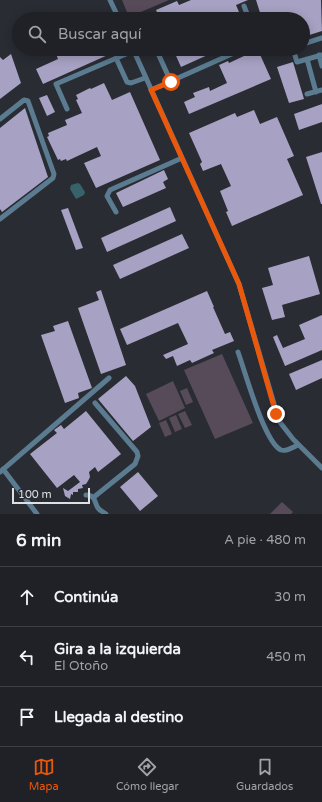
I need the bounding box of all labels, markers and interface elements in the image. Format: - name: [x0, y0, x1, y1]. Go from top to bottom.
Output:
- search box: [12, 12, 310, 56]
- icon: search: [26, 23, 48, 45]
- text: Buscar aquí: [58, 25, 141, 43]
- route start: [162, 73, 180, 91]
- route end: [267, 405, 285, 423]
- scale bar: [12, 486, 90, 505]
- text: 100 m: [18, 488, 52, 501]
- text: 6 min: [16, 530, 61, 551]
- text: A pie · 480 m: [224, 532, 306, 548]
- icon: ahead: [16, 586, 38, 608]
- text: Continúa: [54, 588, 118, 606]
- text: 30 m: [274, 589, 306, 605]
- text: Gira a la izquierda: [54, 640, 181, 658]
- icon: left: [16, 646, 38, 668]
- text: 450 m: [266, 649, 306, 665]
- text: El Otoño: [54, 658, 108, 674]
- icon: arrive: [16, 706, 38, 728]
- text: Llegada al destino: [54, 708, 183, 726]
- tab: Mapa: [29, 756, 59, 793]
- tab: Cómo llegar: [116, 756, 179, 793]
- tab: Guardados: [236, 756, 293, 793]

